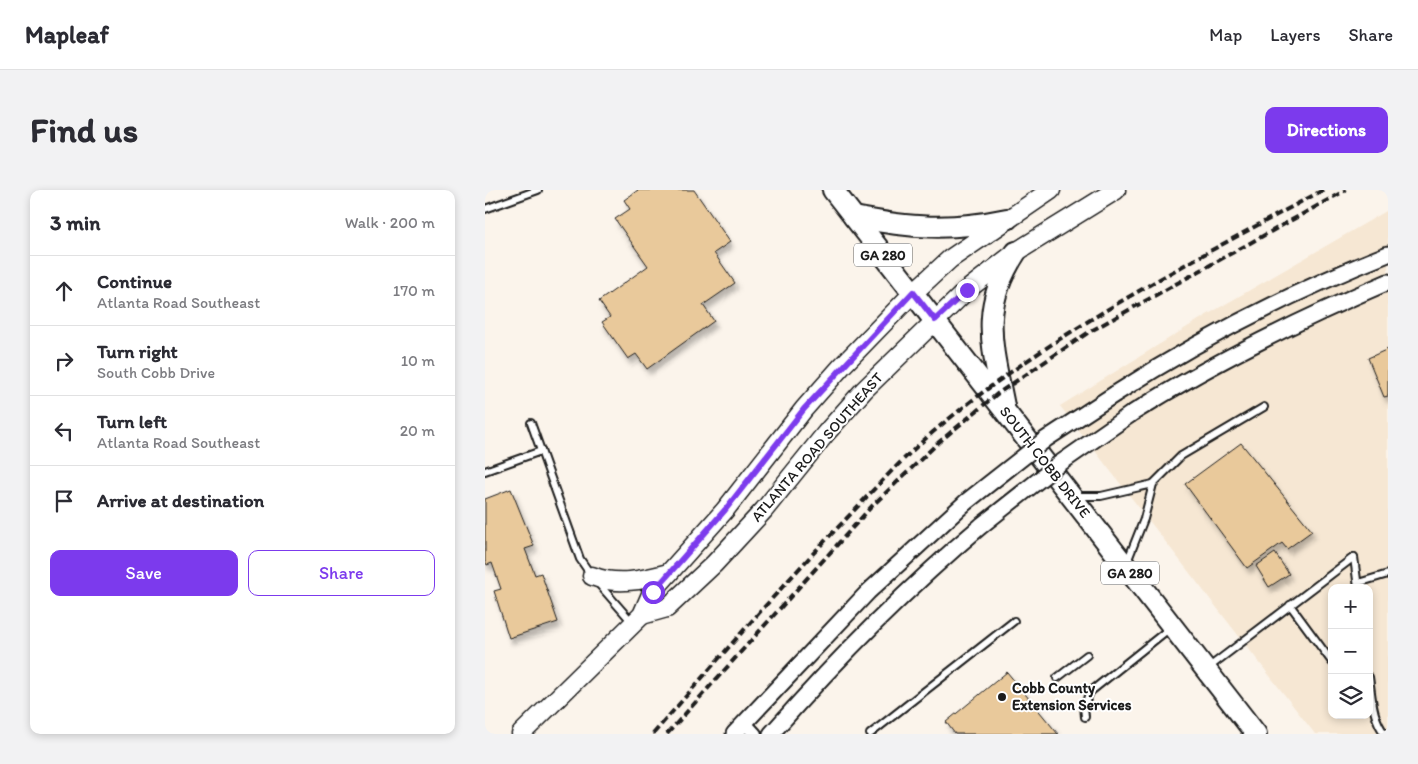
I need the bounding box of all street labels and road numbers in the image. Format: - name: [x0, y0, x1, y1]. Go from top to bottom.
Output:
- road number: GA 280: [854, 244, 912, 266]
- street label: ATLANTA ROAD SOUTHEAST: [747, 368, 887, 525]
- street label: SOUTH COBB DRIVE: [996, 403, 1094, 521]
- road number: GA 280: [1101, 562, 1159, 584]

